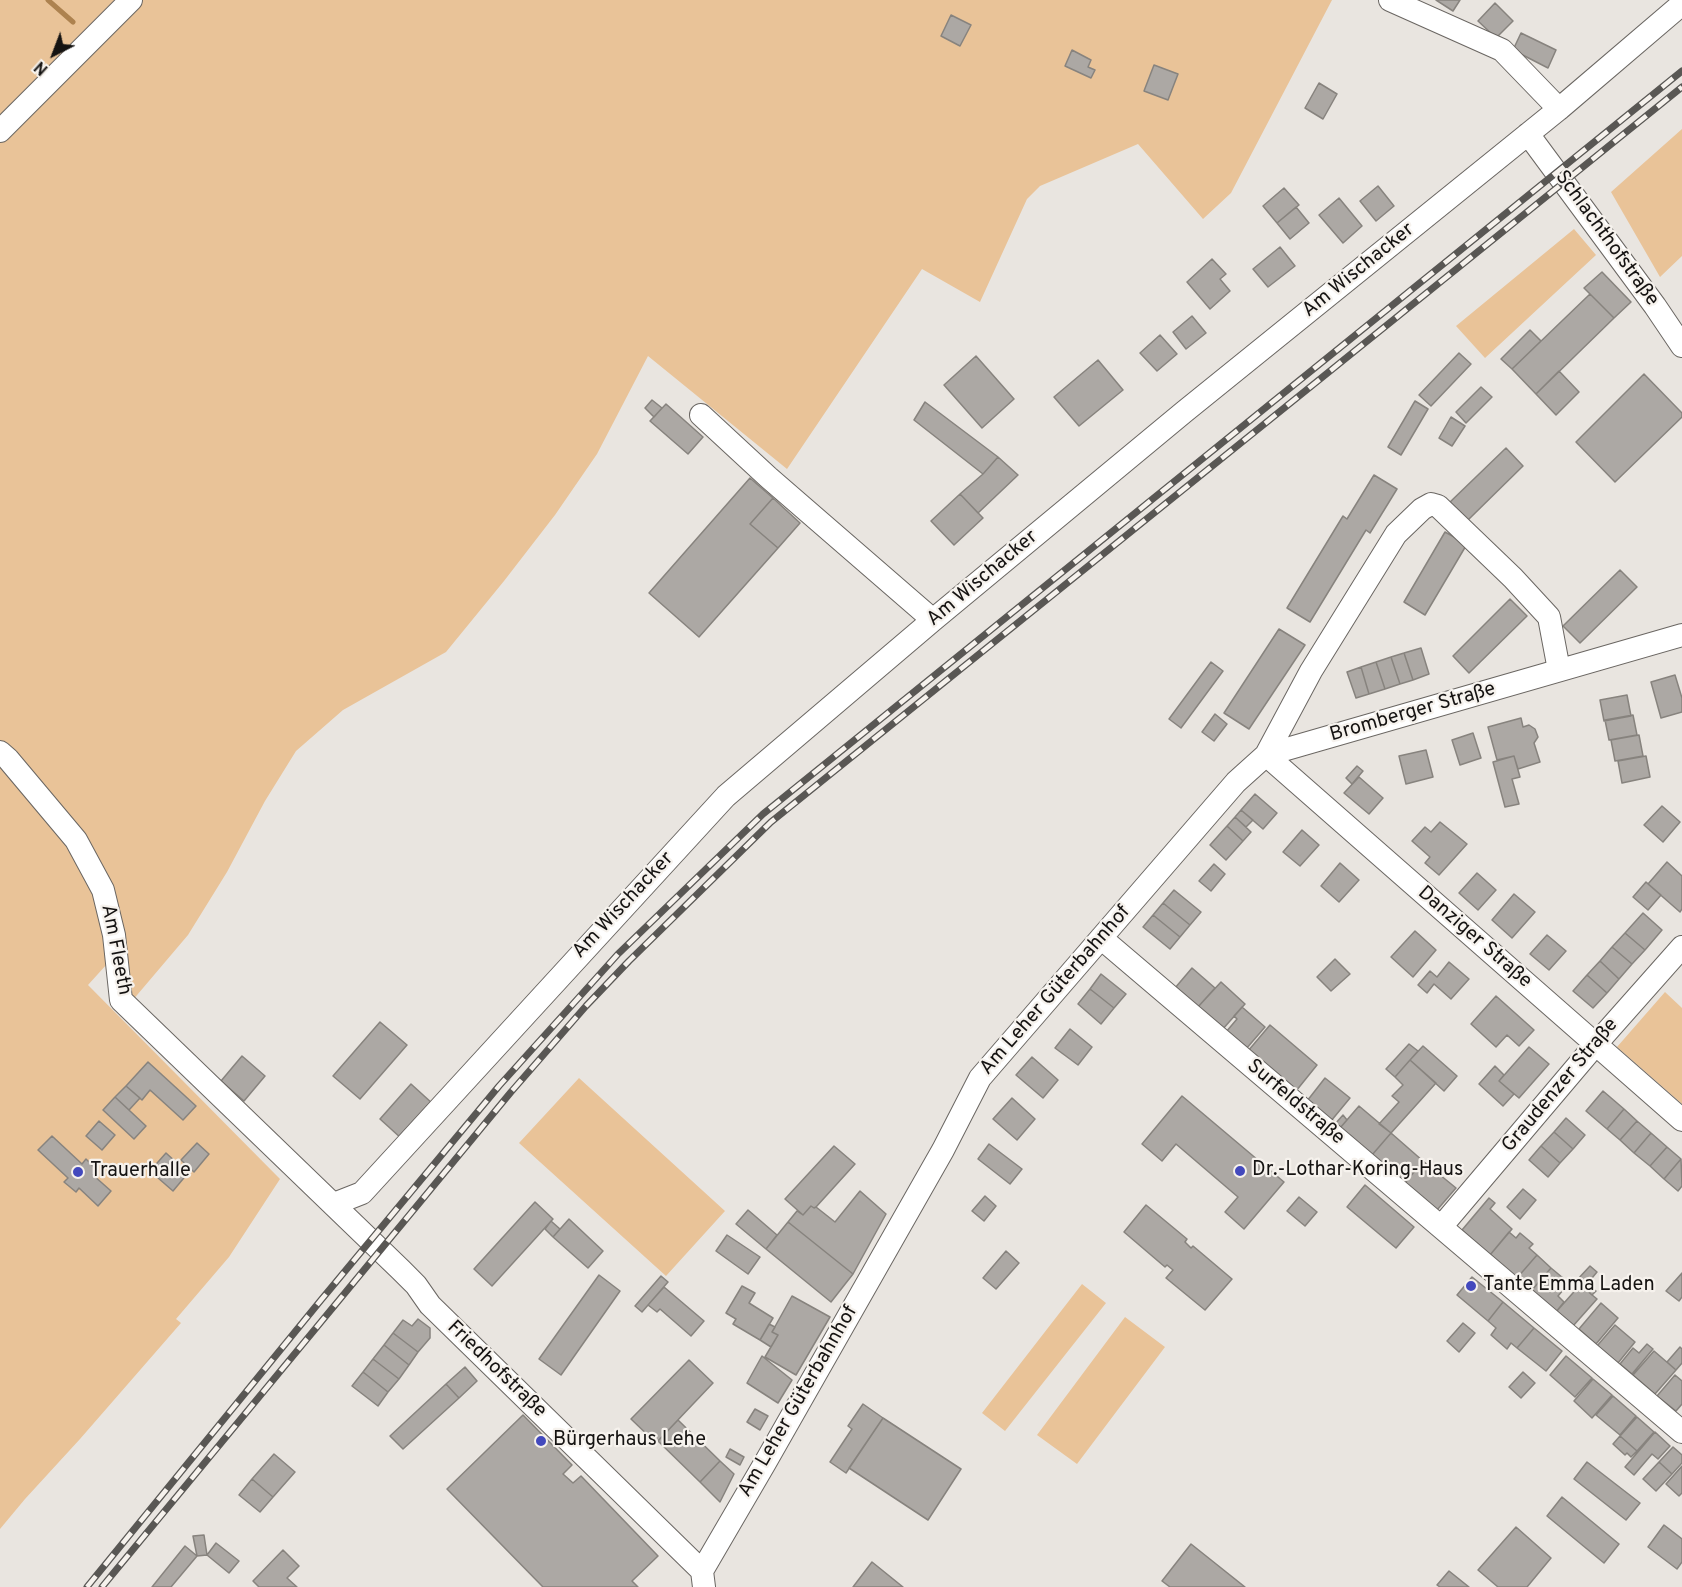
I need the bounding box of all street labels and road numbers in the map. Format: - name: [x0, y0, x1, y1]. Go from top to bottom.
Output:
- street label: Schlachthofstraße: [1549, 167, 1663, 311]
- street label: Am Wischacker: [1298, 218, 1420, 324]
- street label: Am Wischacker: [923, 526, 1043, 632]
- street label: Bromberger Straße: [1327, 678, 1499, 748]
- street label: Am Wischacker: [568, 848, 680, 964]
- street label: Danziger Straße: [1412, 882, 1536, 994]
- street label: Am Leher Güterbahnhof: [976, 901, 1136, 1081]
- street label: Am Fleeth: [94, 903, 136, 997]
- street label: Graudenzer Straße: [1498, 1014, 1624, 1158]
- street label: Surfeldstraße: [1241, 1055, 1349, 1151]
- street label: Am Leher Güterbahnhof: [734, 1302, 864, 1502]
- street label: Friedhofstraße: [441, 1316, 551, 1424]

